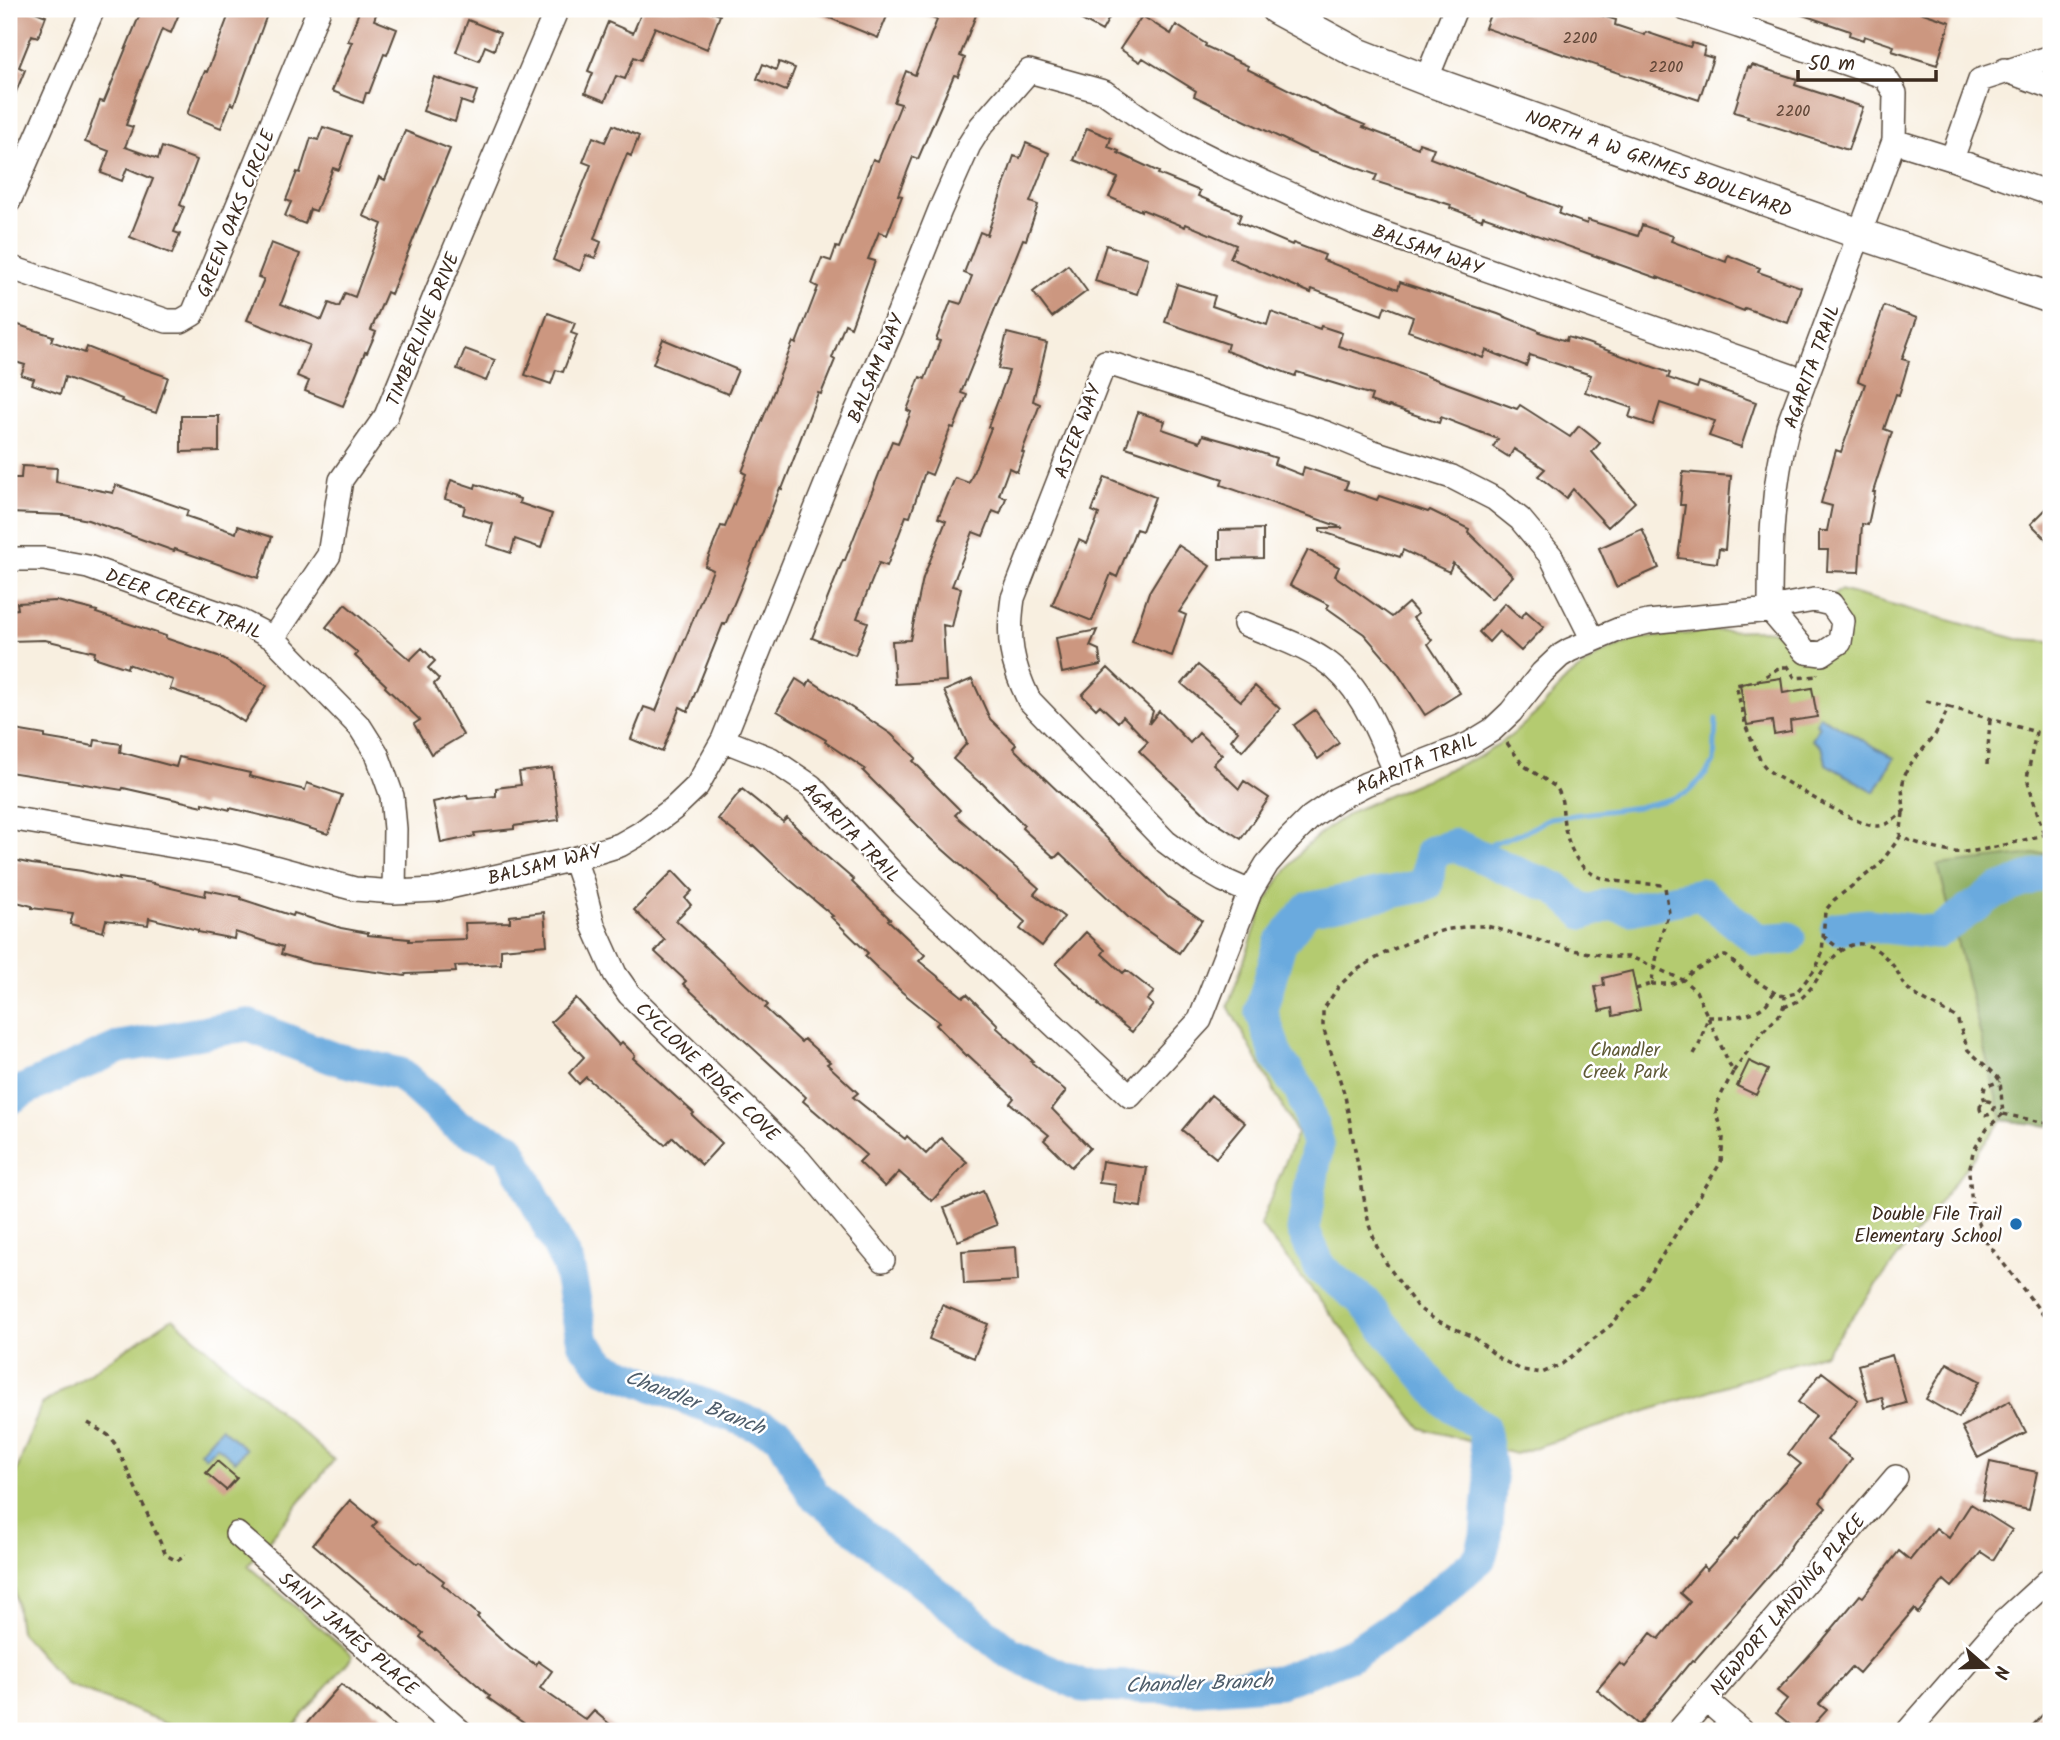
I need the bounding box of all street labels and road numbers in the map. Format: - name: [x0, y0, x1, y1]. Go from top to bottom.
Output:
- street label: NORTH A W GRIMES BOULEVARD: [1521, 103, 1796, 227]
- street label: GREEN OAKS CIRCLE: [189, 124, 285, 302]
- street label: BALSAM WAY: [1368, 217, 1488, 285]
- street label: TIMBERLINE DRIVE: [379, 247, 469, 411]
- street label: AGARITA TRAIL: [1777, 300, 1849, 433]
- street label: BALSAM WAY: [840, 309, 914, 428]
- street label: ASTER WAY: [1047, 379, 1111, 483]
- street label: DEER CREEK TRAIL: [100, 561, 266, 649]
- street label: AGARITA TRAIL: [1351, 726, 1483, 804]
- street label: AGARITA TRAIL: [795, 776, 907, 891]
- street label: BALSAM WAY: [485, 837, 605, 894]
- street label: CYCLONE RIDGE COVE: [627, 995, 786, 1150]
- street label: NEWPORT LANDING PLACE: [1703, 1507, 1874, 1703]
- street label: SAINT JAMES PLACE: [271, 1565, 425, 1705]

